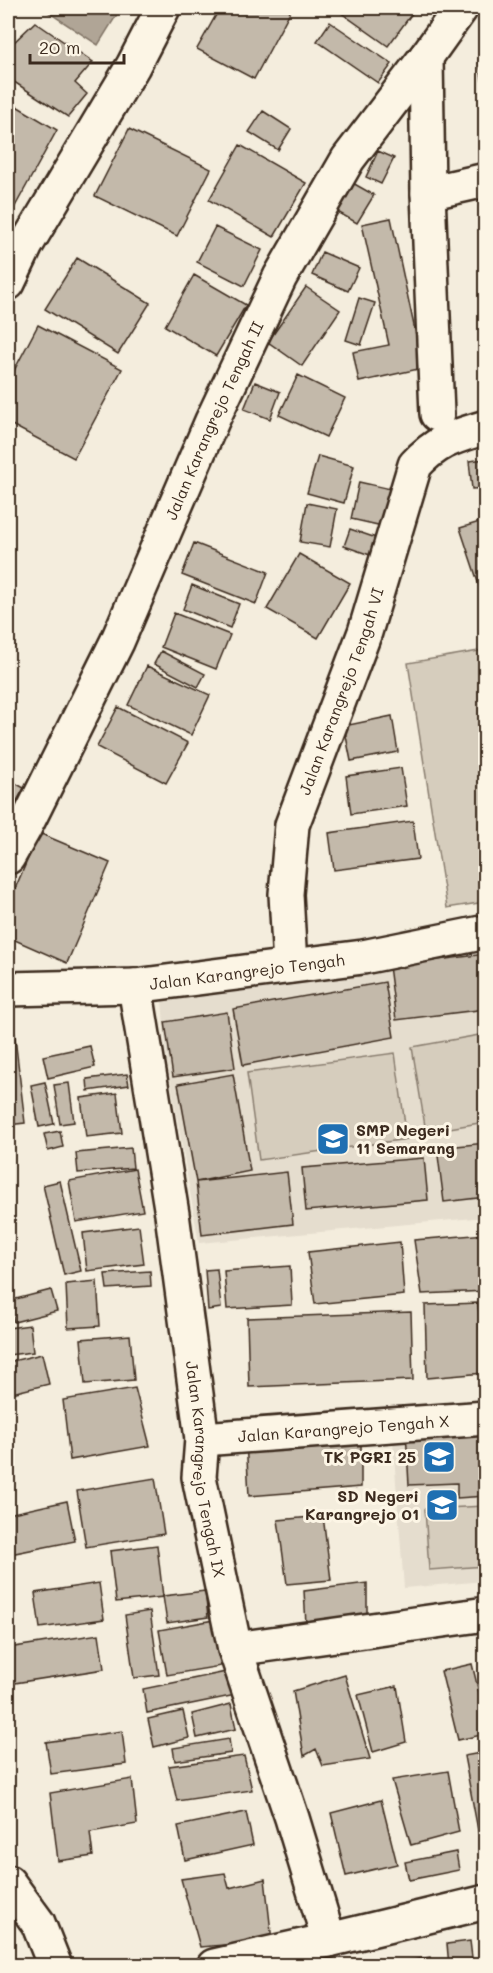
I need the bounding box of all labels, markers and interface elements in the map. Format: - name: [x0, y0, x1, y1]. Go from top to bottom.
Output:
- scale bar: [30, 27, 124, 65]
- text: 20 m: [39, 35, 80, 59]
- street label: Jalan Karangrejo Tengah II: [160, 318, 268, 523]
- street label: Jalan Karangrejo Tengah VI: [293, 585, 388, 798]
- street label: Jalan Karangrejo Tengah: [148, 948, 346, 994]
- place label: SMP Negeri 11 Semarang: [356, 1119, 455, 1158]
- school or university icon: SMP Negeri 11 Semarang: [315, 1121, 351, 1157]
- street label: Jalan Karangrejo Tengah IX: [182, 1360, 231, 1579]
- street label: Jalan Karangrejo Tengah X: [237, 1410, 450, 1446]
- school or university icon: TK PGRI 25: [421, 1439, 457, 1475]
- place label: TK PGRI 25: [324, 1446, 416, 1467]
- place label: SD Negeri Karangrejo 01: [305, 1485, 419, 1524]
- school or university icon: SD Negeri Karangrejo 01: [424, 1487, 460, 1523]

